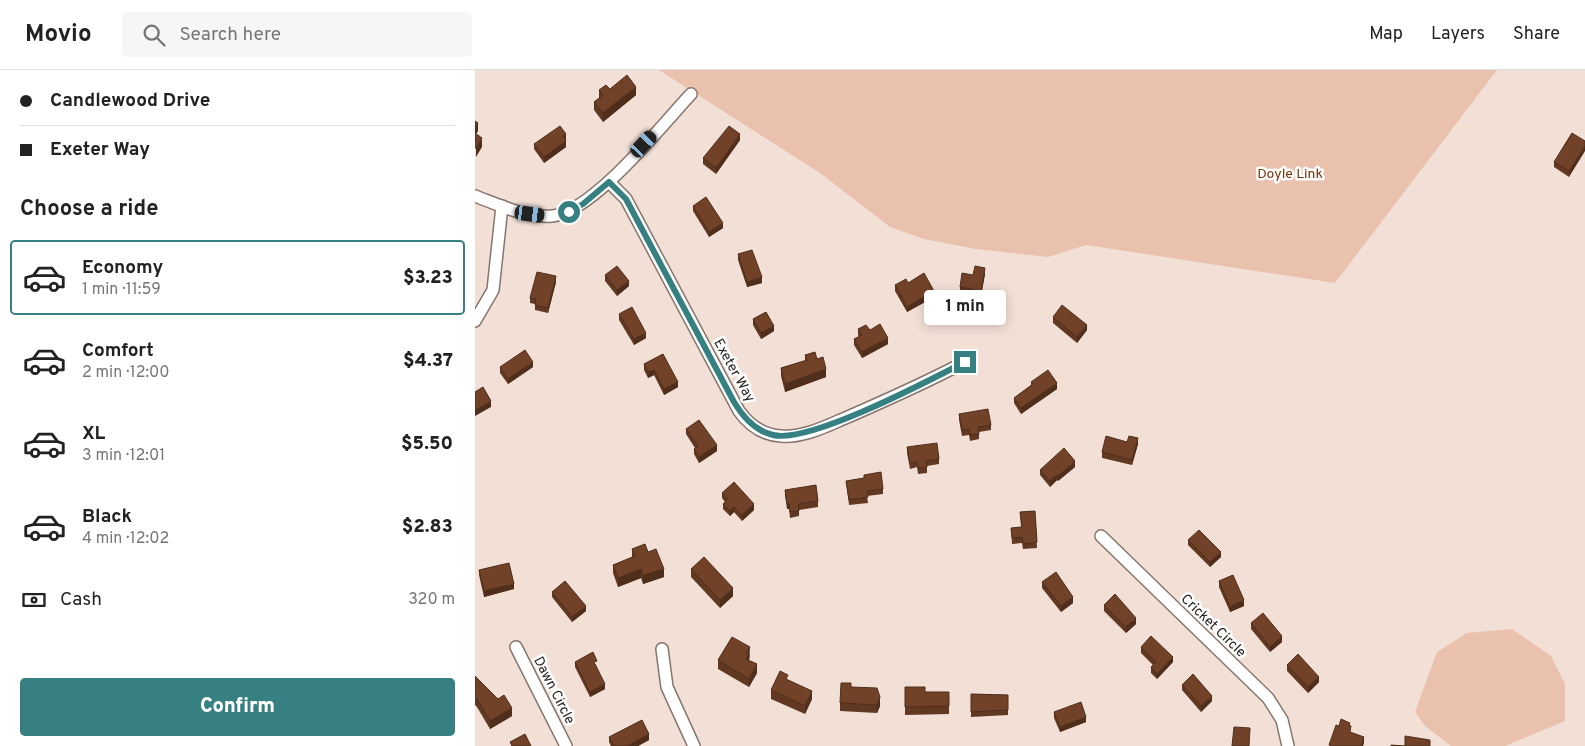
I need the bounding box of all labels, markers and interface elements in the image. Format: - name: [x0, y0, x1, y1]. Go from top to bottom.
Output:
- search box: [122, 12, 472, 57]
- text: Movio: [25, 20, 92, 50]
- icon: search: [140, 21, 168, 49]
- text: Search here: [180, 23, 281, 47]
- text: Map: [1369, 23, 1403, 46]
- text: Layers: [1431, 23, 1485, 46]
- text: Share: [1513, 23, 1560, 46]
- text: Candlewood Drive: [50, 89, 210, 113]
- car: [628, 128, 659, 160]
- text: Exeter Way: [50, 138, 150, 162]
- park label: Doyle Link: [1257, 166, 1323, 183]
- text: Choose a ride: [20, 196, 158, 223]
- route start: [558, 201, 580, 223]
- car: [514, 205, 545, 223]
- icon: car: [22, 255, 67, 300]
- text: Economy: [82, 256, 163, 280]
- text: $3.23: [403, 266, 453, 290]
- text: 1 min · 11:59: [82, 280, 161, 300]
- callout: 1 min: [924, 290, 1006, 324]
- text: 1 min: [945, 297, 985, 317]
- street label: Exeter Way: [709, 336, 758, 405]
- icon: car: [22, 338, 67, 383]
- text: Comfort: [82, 339, 154, 363]
- text: $4.37: [403, 349, 453, 373]
- route end: [954, 351, 976, 373]
- text: 2 min · 12:00: [82, 363, 169, 383]
- icon: car: [22, 421, 67, 466]
- text: XL: [82, 422, 105, 446]
- text: $5.50: [401, 432, 453, 456]
- text: 3 min · 12:01: [82, 446, 165, 466]
- icon: car: [22, 504, 67, 549]
- text: Black: [82, 505, 132, 529]
- text: $2.83: [402, 515, 453, 539]
- text: 4 min · 12:02: [82, 529, 169, 549]
- icon: cash: [20, 586, 48, 614]
- text: Cash: [60, 588, 102, 612]
- text: 320 m: [408, 590, 455, 610]
- street label: Cricket Circle: [1177, 591, 1249, 661]
- street label: Dawn Circle: [529, 654, 578, 727]
- button: Confirm: [20, 678, 455, 736]

